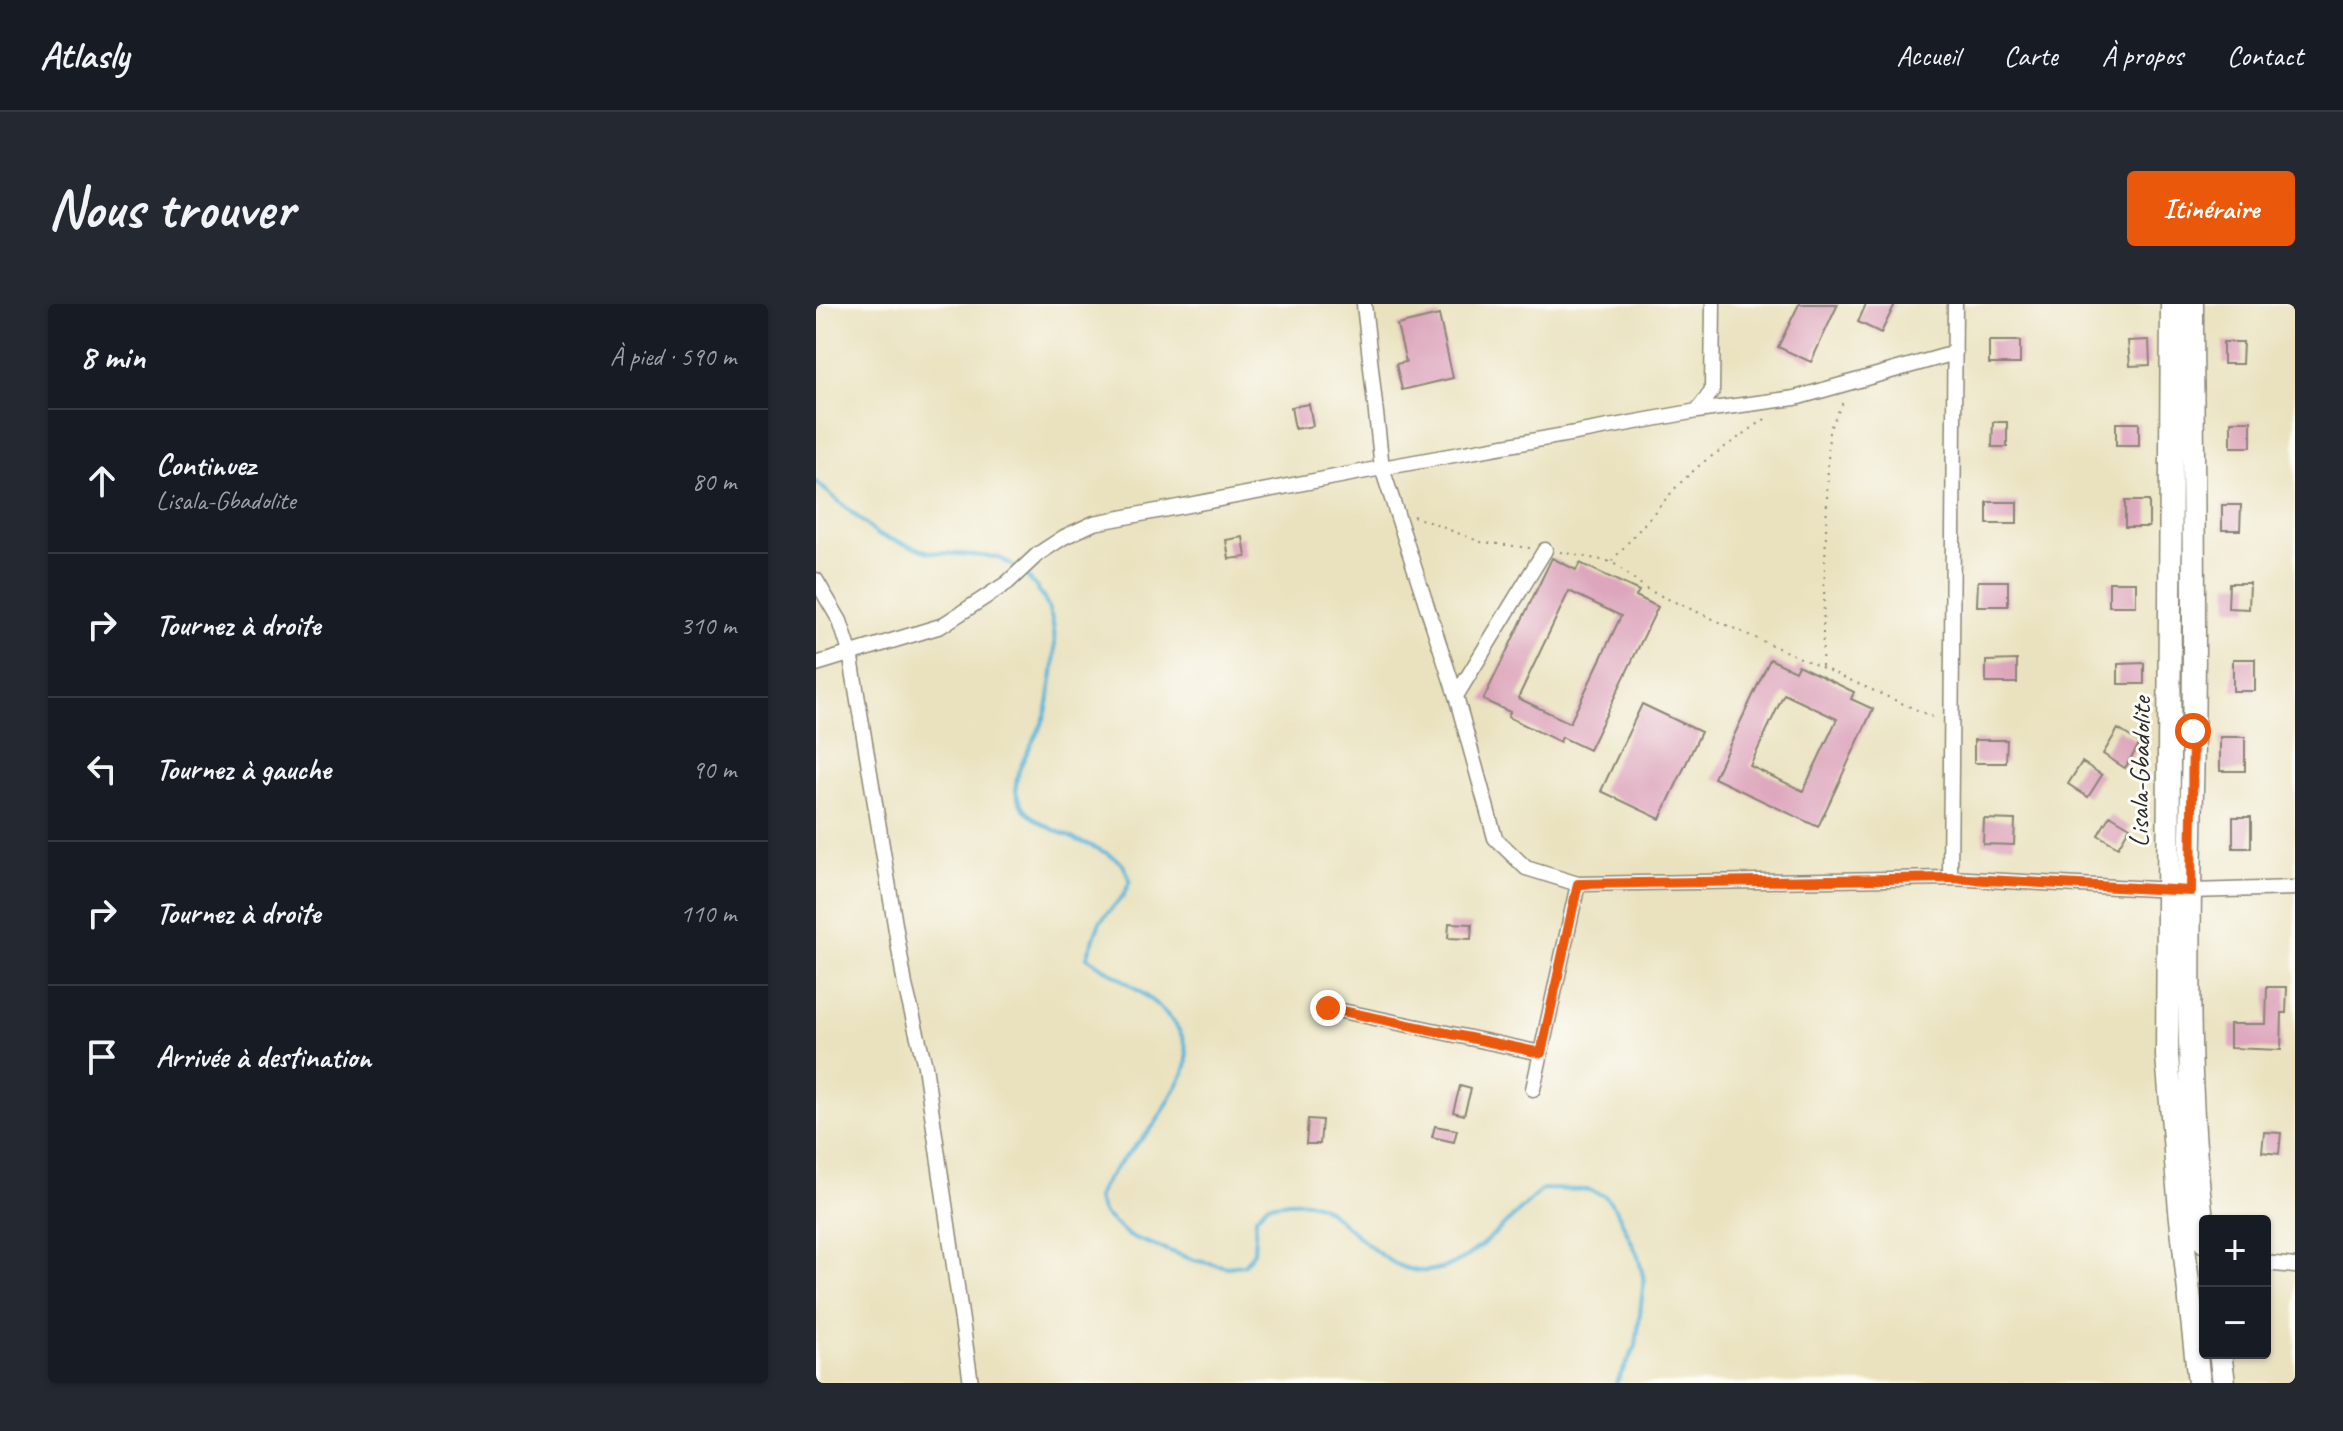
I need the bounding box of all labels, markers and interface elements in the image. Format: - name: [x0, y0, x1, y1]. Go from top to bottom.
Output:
- text: Atlasly: [40, 32, 129, 79]
- text: Accueil: [1897, 38, 1960, 73]
- text: Carte: [2004, 38, 2058, 73]
- text: À propos: [2102, 38, 2183, 73]
- text: Contact: [2227, 38, 2303, 73]
- button: Itinéraire: [2127, 171, 2295, 246]
- text: Nous trouver: [48, 173, 294, 244]
- text: 8 min: [80, 335, 145, 378]
- text: À pied · 590 m: [610, 340, 736, 373]
- text: Continuez: [156, 446, 255, 484]
- icon: ahead: [80, 459, 124, 503]
- text: 80 m: [692, 465, 736, 498]
- text: Lisala-Gbadolite: [156, 484, 296, 517]
- icon: right: [80, 603, 124, 647]
- text: Tournez à droite: [156, 606, 320, 644]
- text: 310 m: [680, 609, 736, 642]
- street label: Lisala-Gbadolite: [2121, 695, 2158, 848]
- route start: [2175, 713, 2211, 749]
- icon: left: [80, 747, 124, 791]
- text: Tournez à gauche: [156, 750, 331, 788]
- text: 90 m: [692, 753, 736, 786]
- icon: right: [80, 891, 124, 935]
- text: Tournez à droite: [156, 894, 320, 932]
- text: 110 m: [680, 897, 736, 930]
- route end: [1310, 990, 1346, 1026]
- icon: arrive: [80, 1035, 124, 1079]
- text: Arrivée à destination: [156, 1038, 371, 1076]
- map controls: [2199, 1215, 2271, 1359]
- button: +: [2199, 1215, 2271, 1287]
- button: −: [2199, 1287, 2271, 1359]

